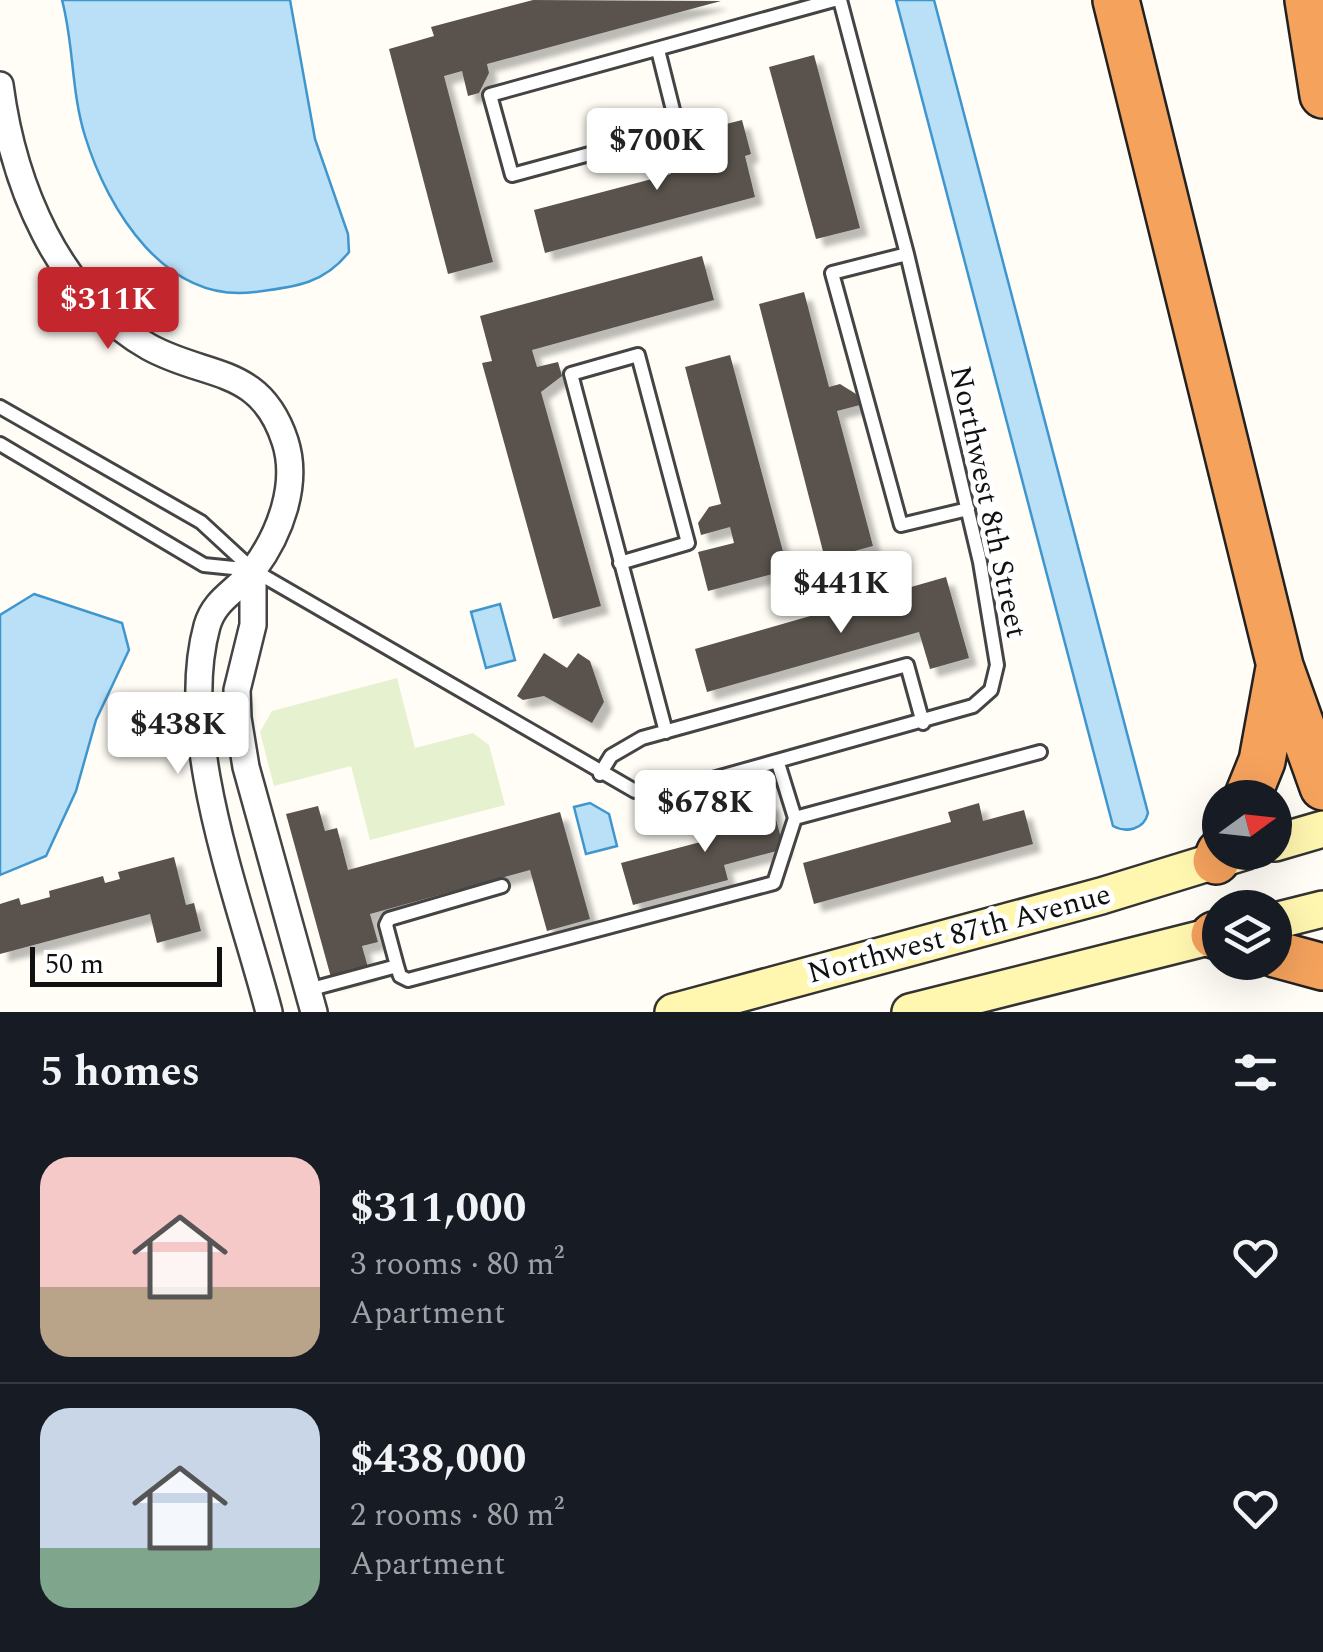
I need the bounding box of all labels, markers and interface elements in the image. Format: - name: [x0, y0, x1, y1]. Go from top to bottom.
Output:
- pin: $700K: [587, 108, 727, 193]
- text: $700K: [609, 116, 705, 165]
- pin: $311K: [38, 267, 178, 352]
- text: $311K: [60, 275, 156, 324]
- street label: Northwest 8th Street: [937, 362, 1039, 642]
- pin: $441K: [771, 551, 911, 636]
- text: $441K: [793, 559, 889, 608]
- pin: $438K: [108, 692, 248, 777]
- text: $438K: [130, 700, 226, 749]
- pin: $678K: [635, 770, 775, 855]
- text: $678K: [657, 778, 753, 827]
- north arrow: [1202, 780, 1292, 870]
- map controls: [1202, 780, 1292, 980]
- street label: Northwest 87th Avenue: [802, 871, 1116, 997]
- button: layers: [1202, 890, 1292, 980]
- scale bar: [30, 942, 222, 986]
- text: 50 m: [45, 943, 104, 986]
- text: 5 homes: [40, 1041, 200, 1104]
- icon: filters: [1228, 1045, 1283, 1100]
- text: $311,000: [350, 1177, 526, 1240]
- icon: home: [120, 1197, 240, 1317]
- icon: heart: [1228, 1230, 1283, 1285]
- text: 3 rooms · 80 m²: [350, 1240, 564, 1289]
- text: Apartment: [350, 1289, 505, 1338]
- text: $438,000: [350, 1428, 526, 1491]
- icon: home: [120, 1448, 240, 1568]
- icon: heart: [1228, 1481, 1283, 1536]
- text: 2 rooms · 80 m²: [350, 1491, 564, 1540]
- text: Apartment: [350, 1540, 505, 1589]

